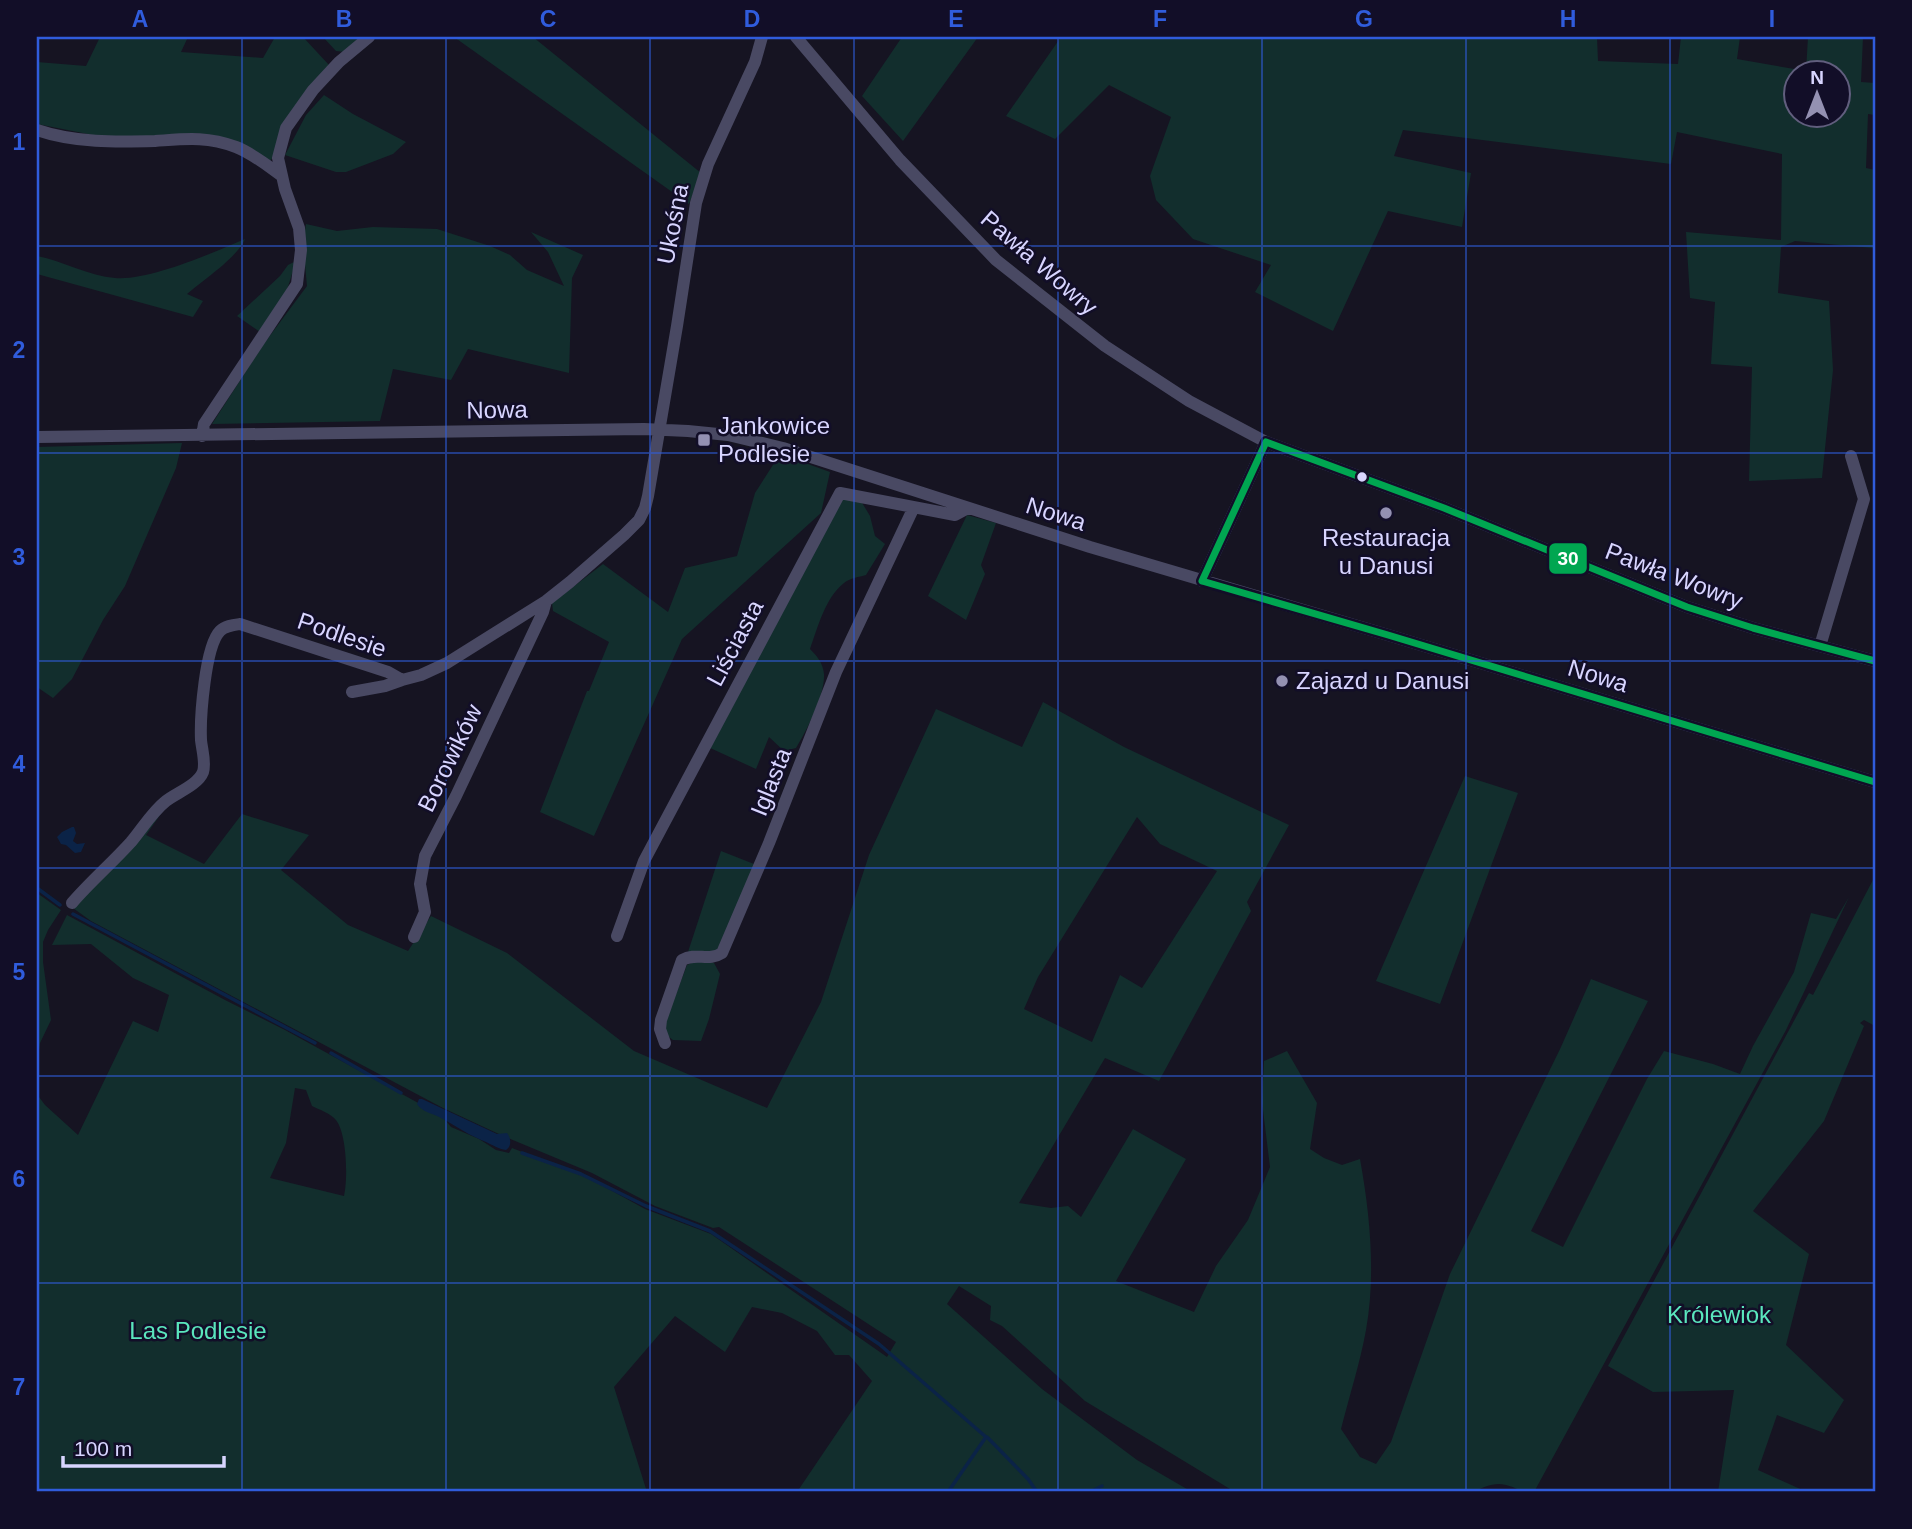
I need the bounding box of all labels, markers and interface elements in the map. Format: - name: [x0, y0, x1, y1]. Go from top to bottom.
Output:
- text: A: [132, 6, 148, 32]
- text: B: [336, 6, 352, 32]
- text: C: [540, 6, 556, 32]
- text: D: [744, 6, 760, 32]
- text: E: [948, 6, 964, 32]
- text: F: [1153, 6, 1167, 32]
- text: G: [1355, 6, 1373, 32]
- text: H: [1560, 6, 1576, 32]
- text: I: [1769, 6, 1775, 32]
- north arrow: [1783, 60, 1853, 130]
- text: N: [1810, 67, 1824, 88]
- text: 1: [13, 129, 26, 155]
- street label: Ukośna: [651, 181, 694, 266]
- street label: Pawła Wowry: [976, 205, 1103, 320]
- text: 2: [13, 337, 25, 363]
- street label: Nowa: [466, 395, 529, 424]
- place label: Jankowice Podlesie: [718, 412, 830, 467]
- marker: Jankowice Podlesie: [696, 432, 712, 448]
- unlabelled marker: [1355, 470, 1369, 484]
- street label: Nowa: [1023, 491, 1090, 536]
- marker: Restauracja u Danusi: [1378, 505, 1394, 521]
- place label: Restauracja u Danusi: [1322, 524, 1451, 579]
- street label: Pawła Wowry: [1602, 537, 1747, 614]
- line badge: 30: [1548, 542, 1588, 575]
- text: 3: [13, 544, 25, 570]
- text: 30: [1557, 548, 1579, 569]
- street label: Liściasta: [701, 595, 769, 690]
- street label: Podlesie: [294, 607, 390, 662]
- street label: Nowa: [1565, 654, 1632, 698]
- place label: Zajazd u Danusi: [1296, 667, 1469, 694]
- marker: Zajazd u Danusi: [1274, 673, 1290, 689]
- street label: Borowików: [412, 699, 487, 816]
- street label: Iglasta: [745, 743, 797, 820]
- text: 4: [13, 751, 26, 777]
- text: 5: [13, 959, 26, 985]
- text: 6: [13, 1166, 25, 1192]
- park label: Królewiok: [1667, 1301, 1772, 1328]
- park label: Las Podlesie: [129, 1317, 267, 1344]
- text: 7: [13, 1374, 25, 1400]
- scale bar: [63, 1424, 224, 1468]
- text: 100 m: [74, 1437, 132, 1460]

